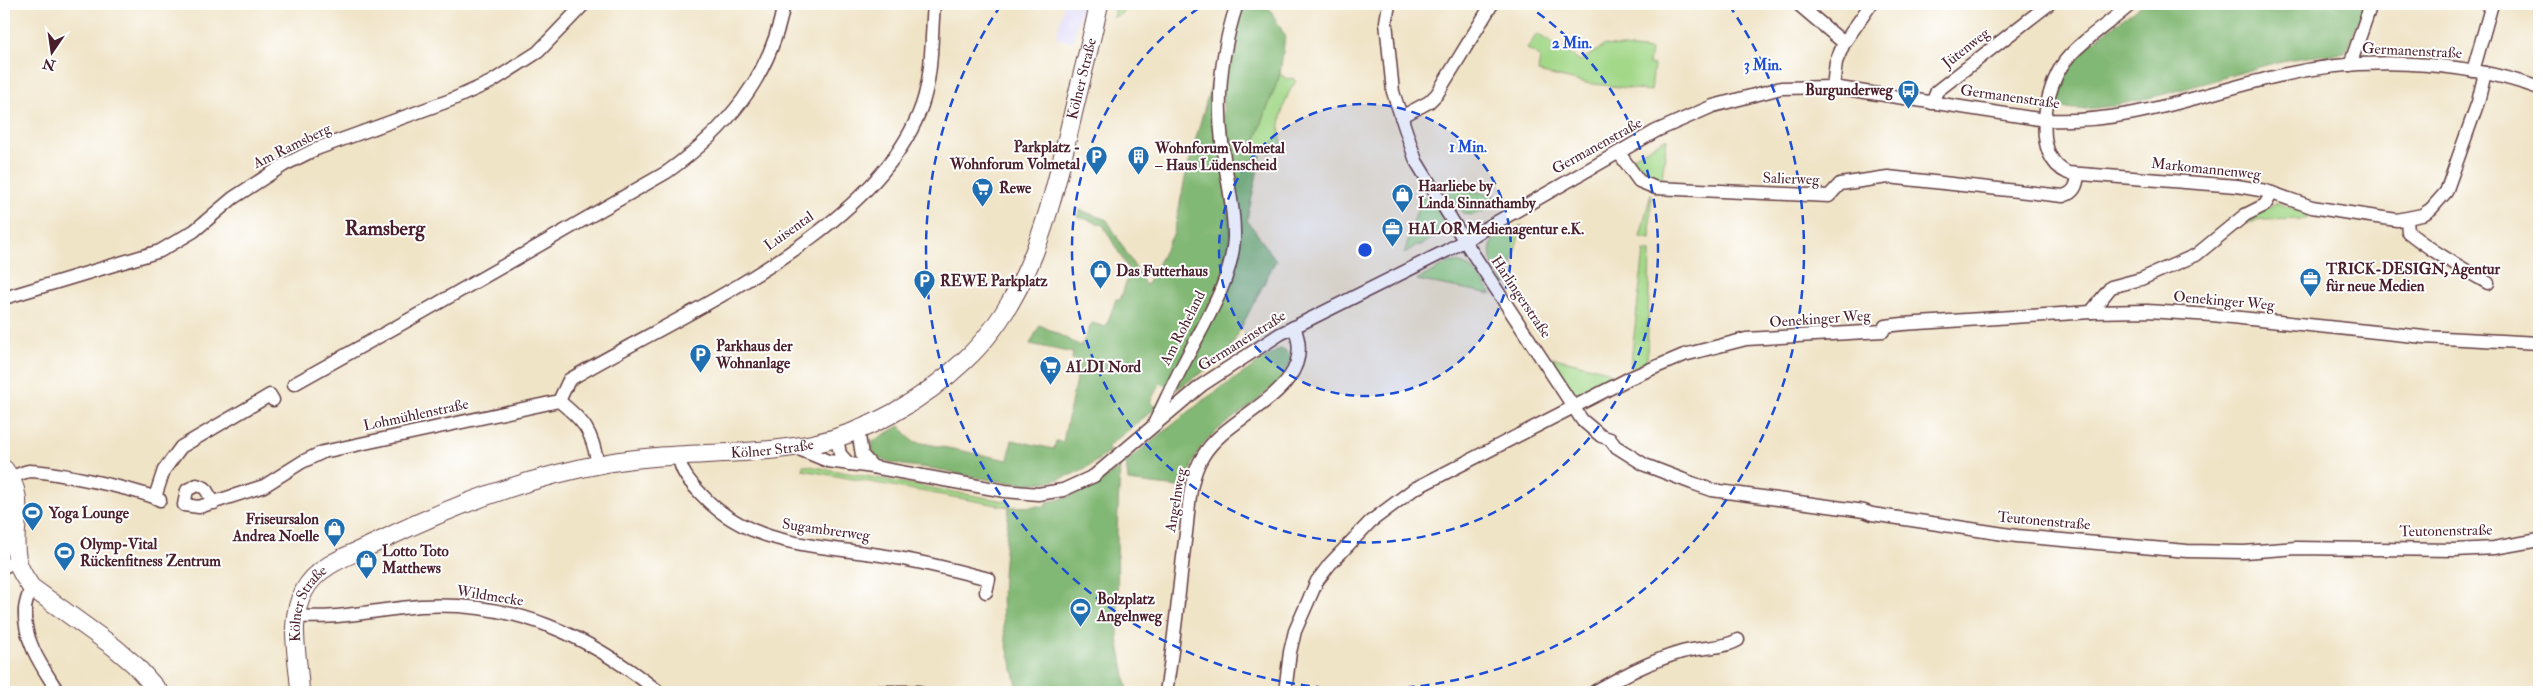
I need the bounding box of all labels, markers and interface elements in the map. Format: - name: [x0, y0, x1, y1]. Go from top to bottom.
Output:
- street label: Jütenweg: [1938, 23, 1995, 74]
- north arrow: [28, 28, 78, 78]
- text: 2 Min.: [1552, 34, 1592, 53]
- street label: Kölner Straße: [1062, 36, 1101, 121]
- street label: Germanenstraße: [2362, 39, 2462, 63]
- text: N: [41, 54, 58, 74]
- text: 3 Min.: [1744, 56, 1782, 75]
- bus stop icon: Burgunderweg: [1897, 78, 1921, 109]
- place label: Burgunderweg: [1805, 81, 1894, 101]
- street label: Germanenstraße: [1959, 81, 2061, 113]
- street label: Germanenstraße: [1549, 113, 1645, 179]
- street label: Am Ramsberg: [249, 119, 335, 174]
- place label: Parkplatz - Wohnforum Volmetal: [949, 138, 1080, 174]
- text: 1 Min.: [1449, 138, 1487, 157]
- place label: Wohnforum Volmetal – Haus Lüdenscheid: [1154, 139, 1285, 175]
- parking icon: Parkplatz - Wohnforum Volmetal: [1084, 144, 1108, 175]
- building icon: Wohnforum Volmetal – Haus Lüdenscheid: [1127, 145, 1151, 176]
- street label: Markomannenweg: [2150, 154, 2262, 184]
- street label: Salierweg: [1762, 169, 1820, 190]
- supermarket icon: Rewe: [971, 176, 995, 207]
- place label: Haarliebe by Linda Sinnathamby: [1418, 177, 1537, 214]
- place label: Rewe: [999, 179, 1032, 198]
- shop icon: Haarliebe by Linda Sinnathamby: [1390, 183, 1414, 214]
- street label: Luisental: [760, 207, 818, 255]
- district label: Ramsberg: [345, 216, 426, 242]
- office icon: HALOR Medienagentur e.K.: [1380, 217, 1404, 248]
- place label: HALOR Medienagentur e.K.: [1408, 220, 1584, 240]
- centre of rings: [1356, 241, 1374, 259]
- street label: Harlingerstraße: [1487, 252, 1555, 342]
- shop icon: Das Futterhaus: [1088, 259, 1112, 290]
- place label: TRICK-DESIGN, Agentur für neue Medien: [2325, 260, 2501, 296]
- place label: Das Futterhaus: [1116, 262, 1208, 281]
- office icon: TRICK-DESIGN, Agentur für neue Medien: [2298, 266, 2322, 297]
- parking icon: REWE Parkplatz: [912, 269, 936, 300]
- place label: REWE Parkplatz: [940, 272, 1048, 292]
- street label: Am Roheland: [1156, 287, 1210, 369]
- street label: Oenekinger Weg: [2173, 287, 2276, 315]
- street label: Germanenstraße: [1195, 306, 1289, 376]
- street label: Oenekinger Weg: [1769, 306, 1872, 332]
- place label: Parkhaus der Wohnanlage: [715, 337, 793, 374]
- parking icon: Parkhaus der Wohnanlage: [688, 343, 712, 374]
- supermarket icon: ALDI Nord: [1038, 355, 1062, 386]
- place label: ALDI Nord: [1065, 358, 1142, 377]
- street label: Lohmühlenstraße: [362, 395, 470, 435]
- street label: Kölner Straße: [730, 434, 815, 462]
- street label: Angelnweg: [1161, 466, 1191, 535]
- sports icon: Yoga Lounge: [21, 501, 45, 532]
- place label: Yoga Lounge: [48, 504, 130, 524]
- street label: Teutonenstraße: [1997, 507, 2091, 535]
- place label: Friseursalon Andrea Noelle: [232, 510, 320, 546]
- street label: Sugambrerweg: [781, 514, 872, 546]
- shop icon: Friseursalon Andrea Noelle: [323, 516, 347, 547]
- street label: Teutonenstraße: [2399, 521, 2493, 541]
- place label: Olymp-Vital Rückenfitness Zentrum: [80, 535, 221, 571]
- sports icon: Olymp-Vital Rückenfitness Zentrum: [52, 541, 76, 572]
- place label: Lotto Toto Matthews: [381, 542, 449, 578]
- shop icon: Lotto Toto Matthews: [354, 548, 378, 579]
- street label: Kölner Straße: [285, 561, 330, 642]
- street label: Wildmecke: [454, 581, 525, 611]
- place label: Bolzplatz Angelnweg: [1096, 590, 1163, 627]
- sports icon: Bolzplatz Angelnweg: [1069, 596, 1093, 627]

